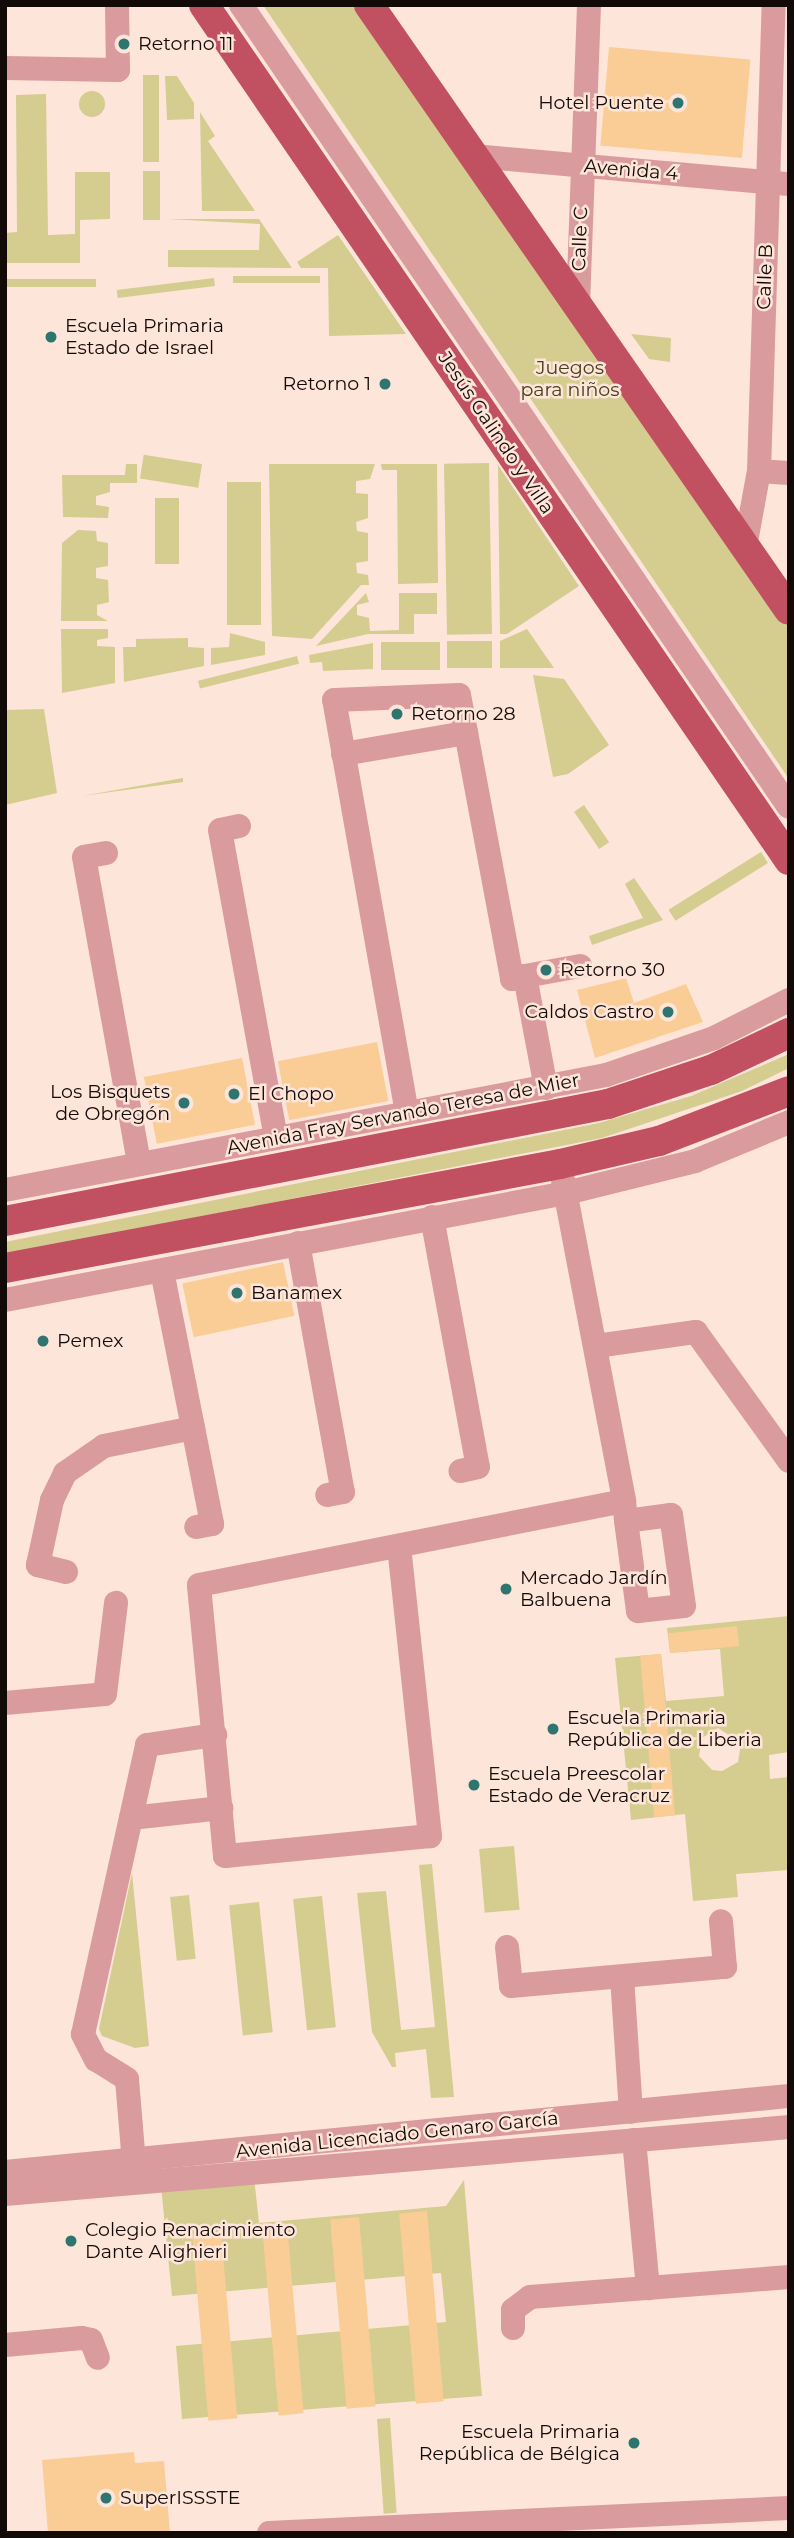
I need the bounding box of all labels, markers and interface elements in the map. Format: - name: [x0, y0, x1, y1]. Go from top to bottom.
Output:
- place label: Retorno 11: [138, 33, 233, 55]
- marker: Retorno 11: [116, 36, 132, 52]
- place label: Hotel Puente: [538, 92, 664, 114]
- marker: Hotel Puente: [670, 95, 686, 111]
- street label: Avenida 4: [583, 155, 679, 185]
- street label: Calle C: [567, 206, 593, 272]
- street label: Calle B: [752, 244, 778, 310]
- place label: Escuela Primaria Estado de Israel: [65, 315, 224, 359]
- marker: Escuela Primaria Estado de Israel: [43, 329, 59, 345]
- street label: Jesús Galindo y Villa: [433, 348, 559, 518]
- park label: Juegos para niños: [520, 357, 620, 401]
- place label: Retorno 1: [282, 373, 371, 395]
- marker: Retorno 1: [377, 376, 393, 392]
- place label: Retorno 28: [411, 703, 516, 725]
- marker: Retorno 28: [389, 706, 405, 722]
- place label: Retorno 30: [560, 959, 665, 981]
- marker: Retorno 30: [538, 962, 554, 978]
- place label: Caldos Castro: [524, 1001, 654, 1023]
- marker: Caldos Castro: [660, 1004, 676, 1020]
- street label: Avenida Fray Servando Teresa de Mier: [225, 1069, 581, 1159]
- place label: Los Bisquets de Obregón: [50, 1081, 170, 1125]
- place label: El Chopo: [248, 1083, 334, 1105]
- marker: El Chopo: [226, 1086, 242, 1102]
- marker: Los Bisquets de Obregón: [176, 1095, 192, 1111]
- place label: Banamex: [251, 1282, 342, 1304]
- marker: Banamex: [229, 1285, 245, 1301]
- place label: Pemex: [57, 1330, 123, 1352]
- marker: Pemex: [35, 1333, 51, 1349]
- place label: Mercado Jardín Balbuena: [520, 1567, 668, 1611]
- marker: Mercado Jardín Balbuena: [498, 1581, 514, 1597]
- place label: Escuela Primaria República de Liberia: [567, 1707, 762, 1751]
- marker: Escuela Primaria República de Liberia: [545, 1721, 561, 1737]
- place label: Escuela Preescolar Estado de Veracruz: [488, 1763, 670, 1807]
- marker: Escuela Preescolar Estado de Veracruz: [466, 1777, 482, 1793]
- street label: Avenida Licenciado Genaro García: [235, 2107, 559, 2163]
- place label: Colegio Renacimiento Dante Alighieri: [85, 2219, 295, 2263]
- marker: Colegio Renacimiento Dante Alighieri: [63, 2233, 79, 2249]
- place label: Escuela Primaria República de Bélgica: [419, 2421, 620, 2465]
- marker: Escuela Primaria República de Bélgica: [626, 2435, 642, 2451]
- place label: SuperISSSTE: [120, 2487, 240, 2509]
- marker: SuperISSSTE: [98, 2490, 114, 2506]

